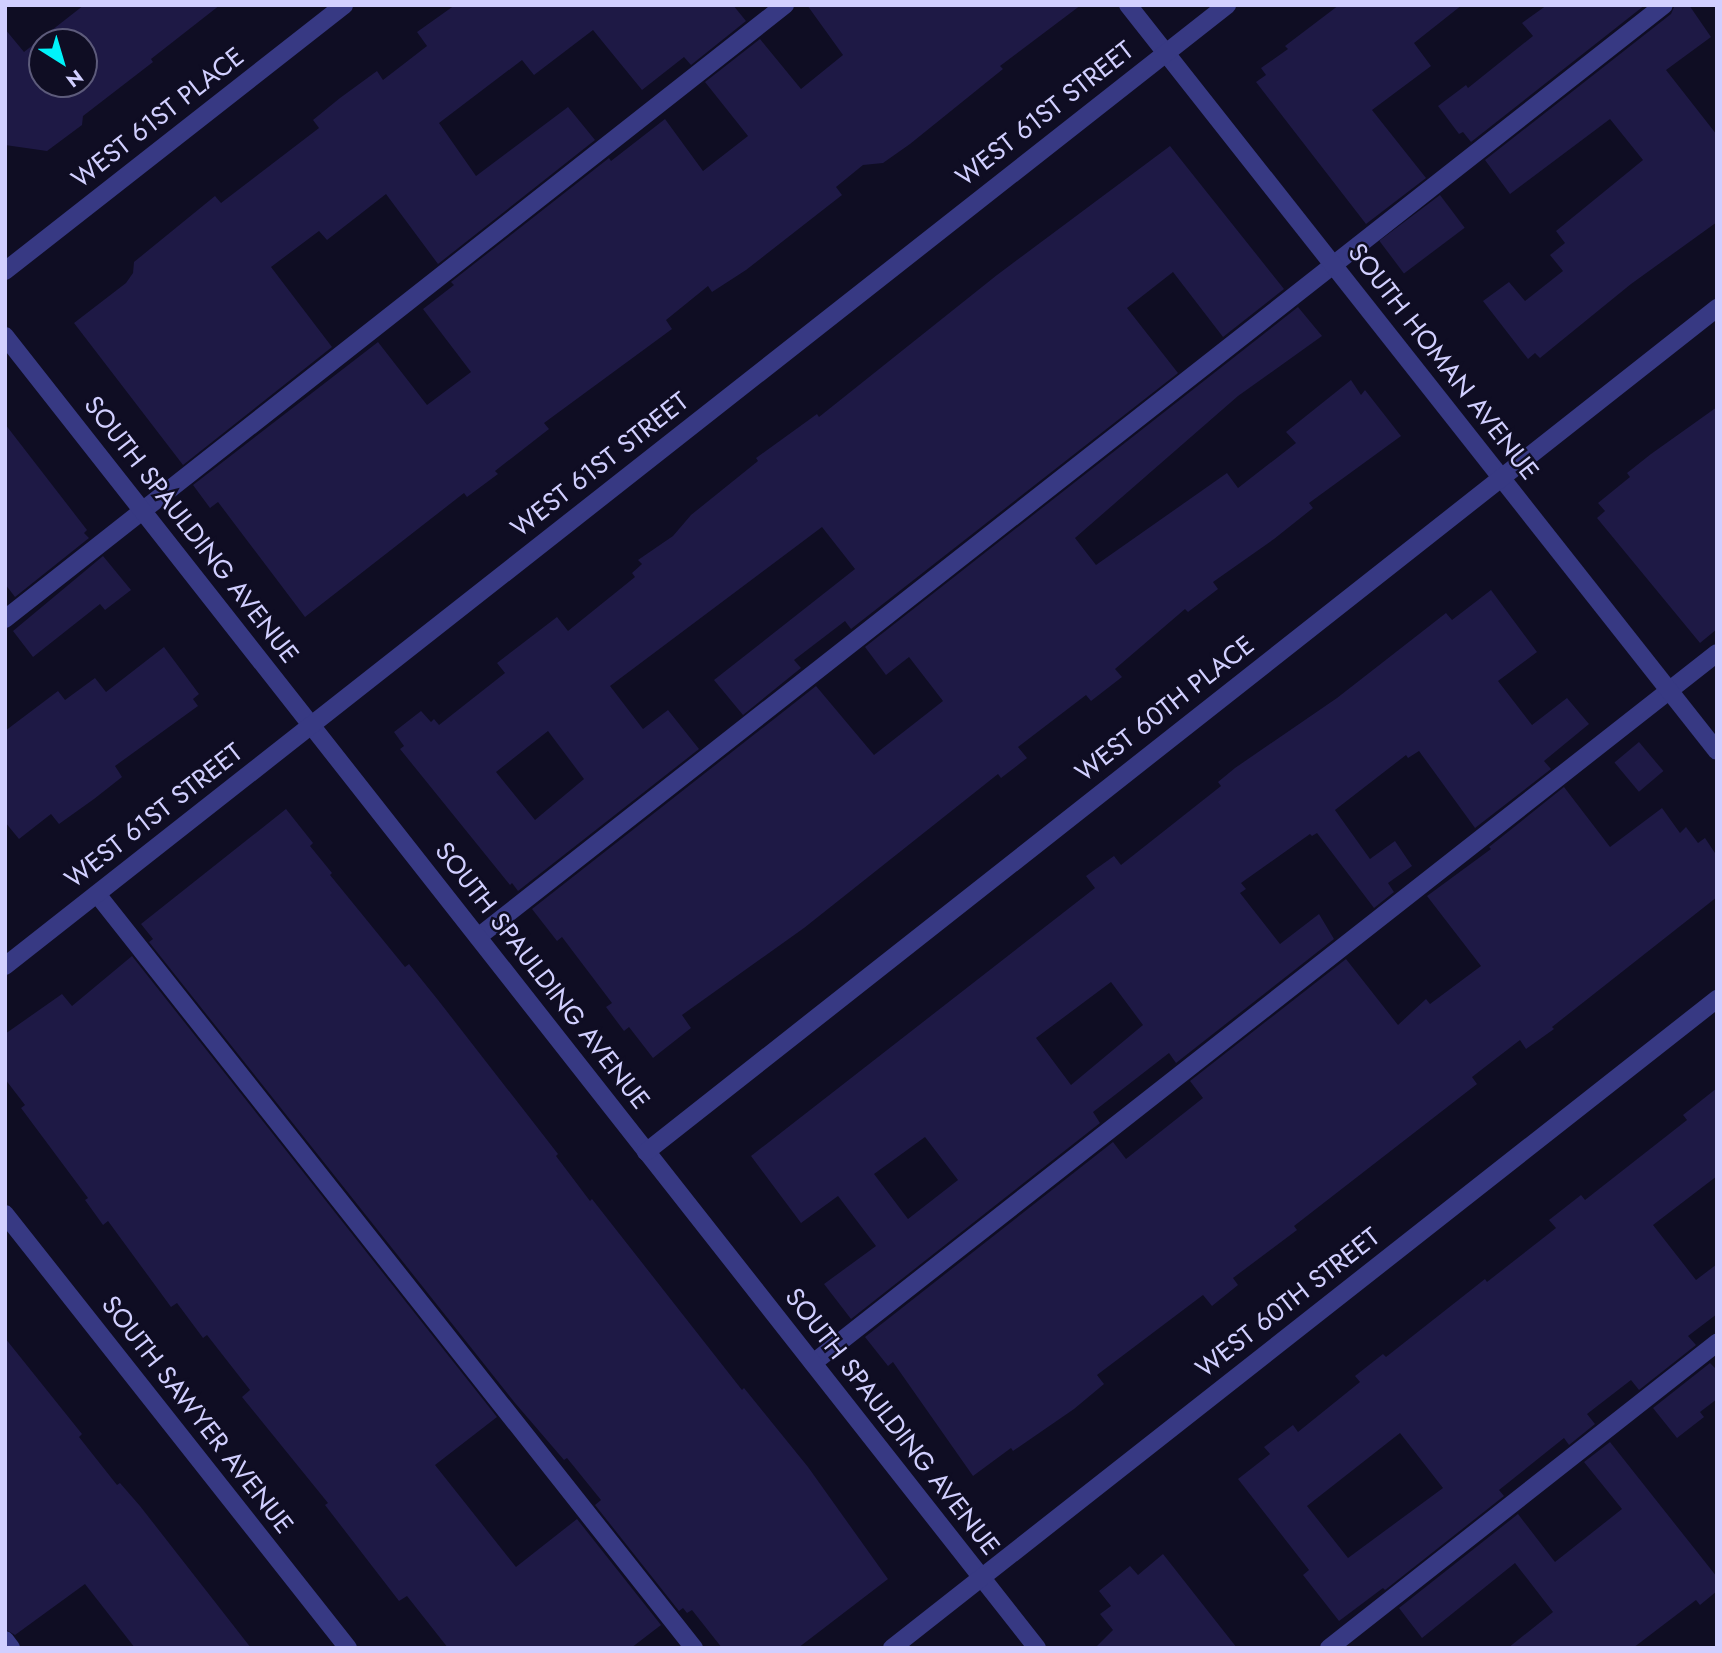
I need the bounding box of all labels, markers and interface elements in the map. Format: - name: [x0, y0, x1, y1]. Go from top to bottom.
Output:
- north arrow: [28, 28, 98, 98]
- street label: WEST 61ST STREET: [950, 35, 1140, 193]
- street label: WEST 61ST PLACE: [66, 41, 250, 195]
- text: N: [61, 63, 89, 94]
- street label: SOUTH HOMAN AVENUE: [1341, 238, 1545, 486]
- street label: WEST 61ST STREET: [505, 386, 695, 544]
- street label: SOUTH SPAULDING AVENUE: [77, 390, 305, 670]
- street label: WEST 60TH PLACE: [1069, 629, 1261, 789]
- street label: WEST 61ST STREET: [59, 737, 249, 895]
- street label: SOUTH SPAULDING AVENUE: [428, 836, 656, 1116]
- street label: WEST 60TH STREET: [1190, 1221, 1386, 1385]
- street label: SOUTH SPAULDING AVENUE: [778, 1282, 1006, 1562]
- street label: SOUTH SAWYER AVENUE: [94, 1290, 300, 1540]

